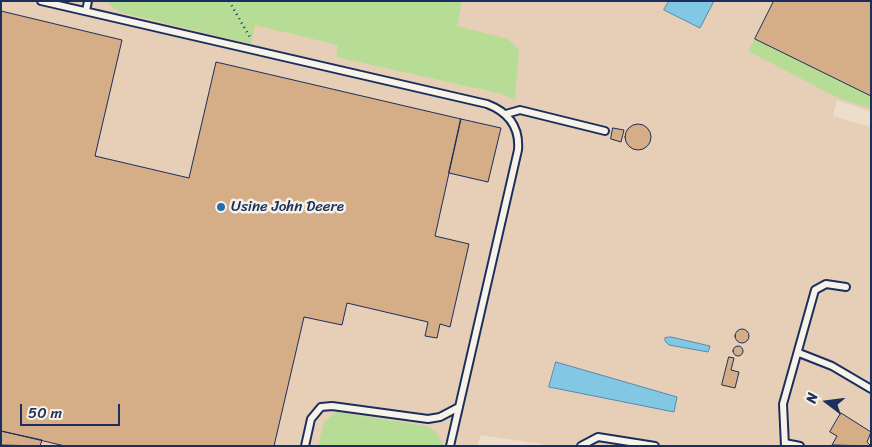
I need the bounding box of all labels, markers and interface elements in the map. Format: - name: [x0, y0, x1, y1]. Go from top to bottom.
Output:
- place label: Usine John Deere: [231, 198, 344, 216]
- marker: Usine John Deere: [215, 201, 227, 213]
- north arrow: [802, 377, 852, 427]
- text: N: [799, 390, 825, 406]
- scale bar: [22, 394, 122, 426]
- text: 50 m: [28, 400, 62, 426]

